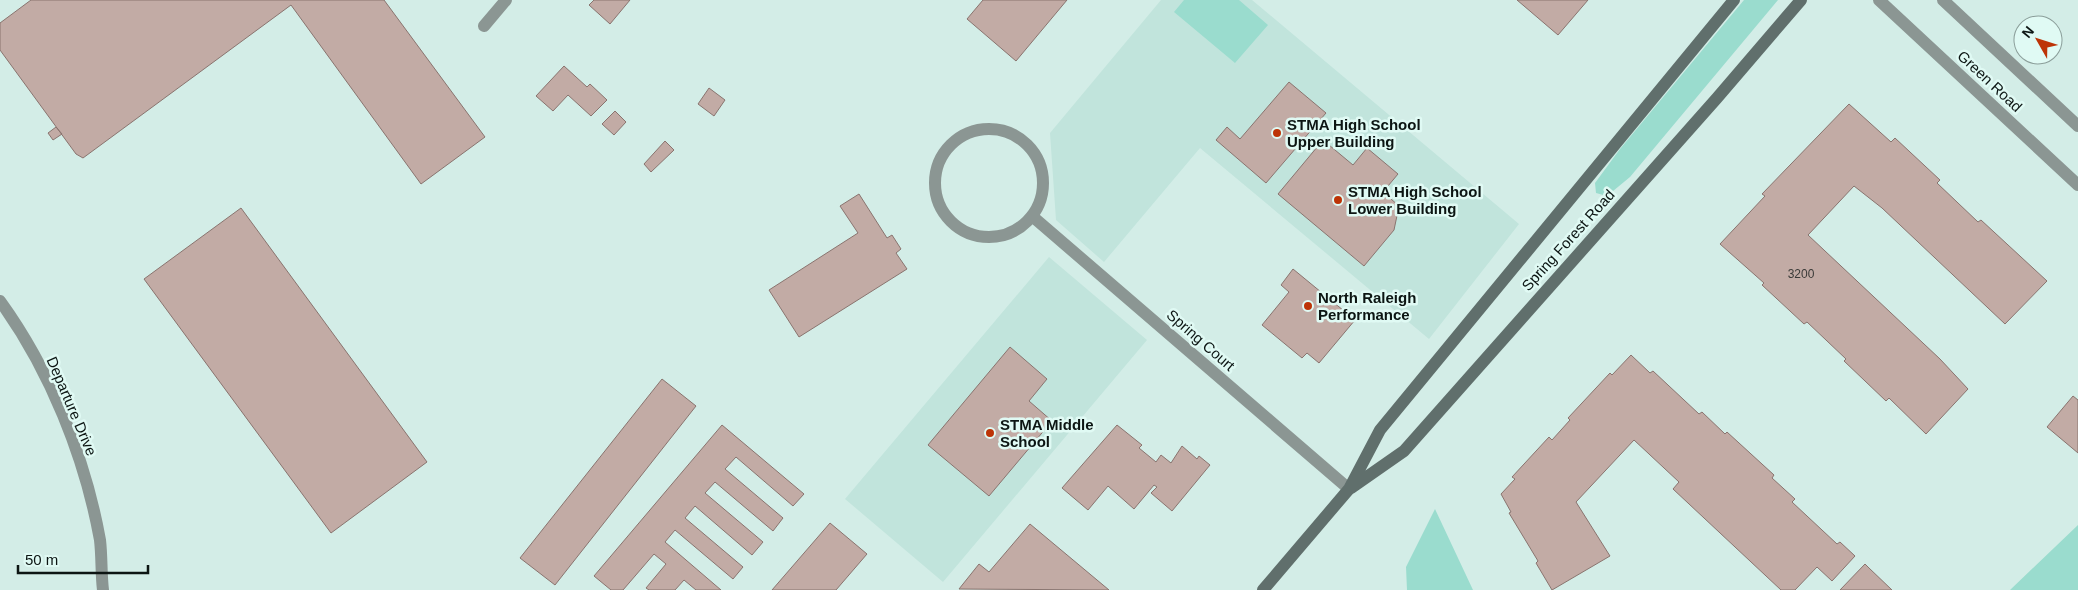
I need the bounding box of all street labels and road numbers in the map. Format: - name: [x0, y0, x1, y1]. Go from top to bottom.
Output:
- street label: Green Road: [1954, 47, 2026, 115]
- street label: Spring Forest Road: [1518, 186, 1618, 294]
- street label: Spring Court: [1164, 306, 1239, 375]
- street label: Departure Drive: [43, 354, 101, 458]

